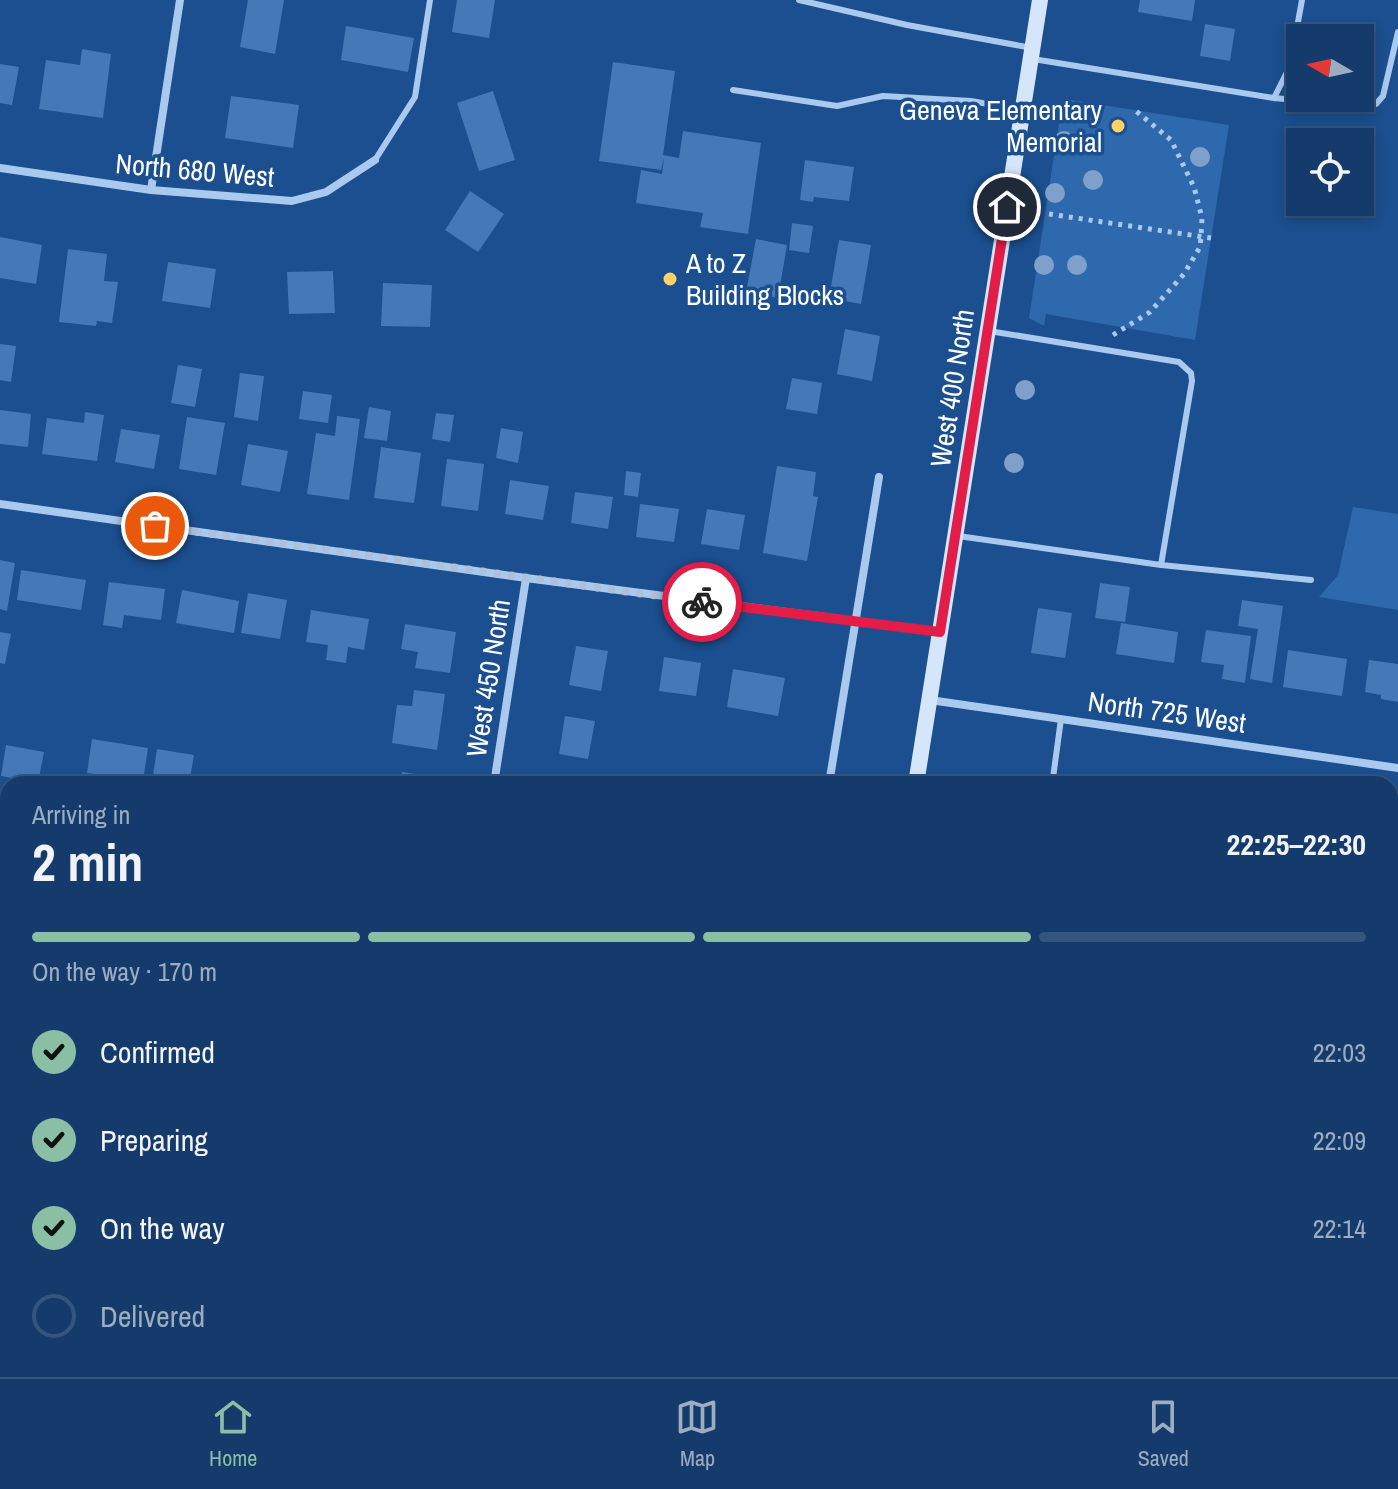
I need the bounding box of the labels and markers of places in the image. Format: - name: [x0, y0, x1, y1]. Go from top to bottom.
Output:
- place label: Geneva Elementary Memorial: [899, 91, 1103, 161]
- marker: Geneva Elementary Memorial: [1109, 117, 1127, 135]
- pin: [973, 173, 1041, 241]
- place label: A to Z Building Blocks: [685, 244, 844, 314]
- marker: A to Z Building Blocks: [661, 270, 679, 288]
- pin: [121, 492, 189, 560]

